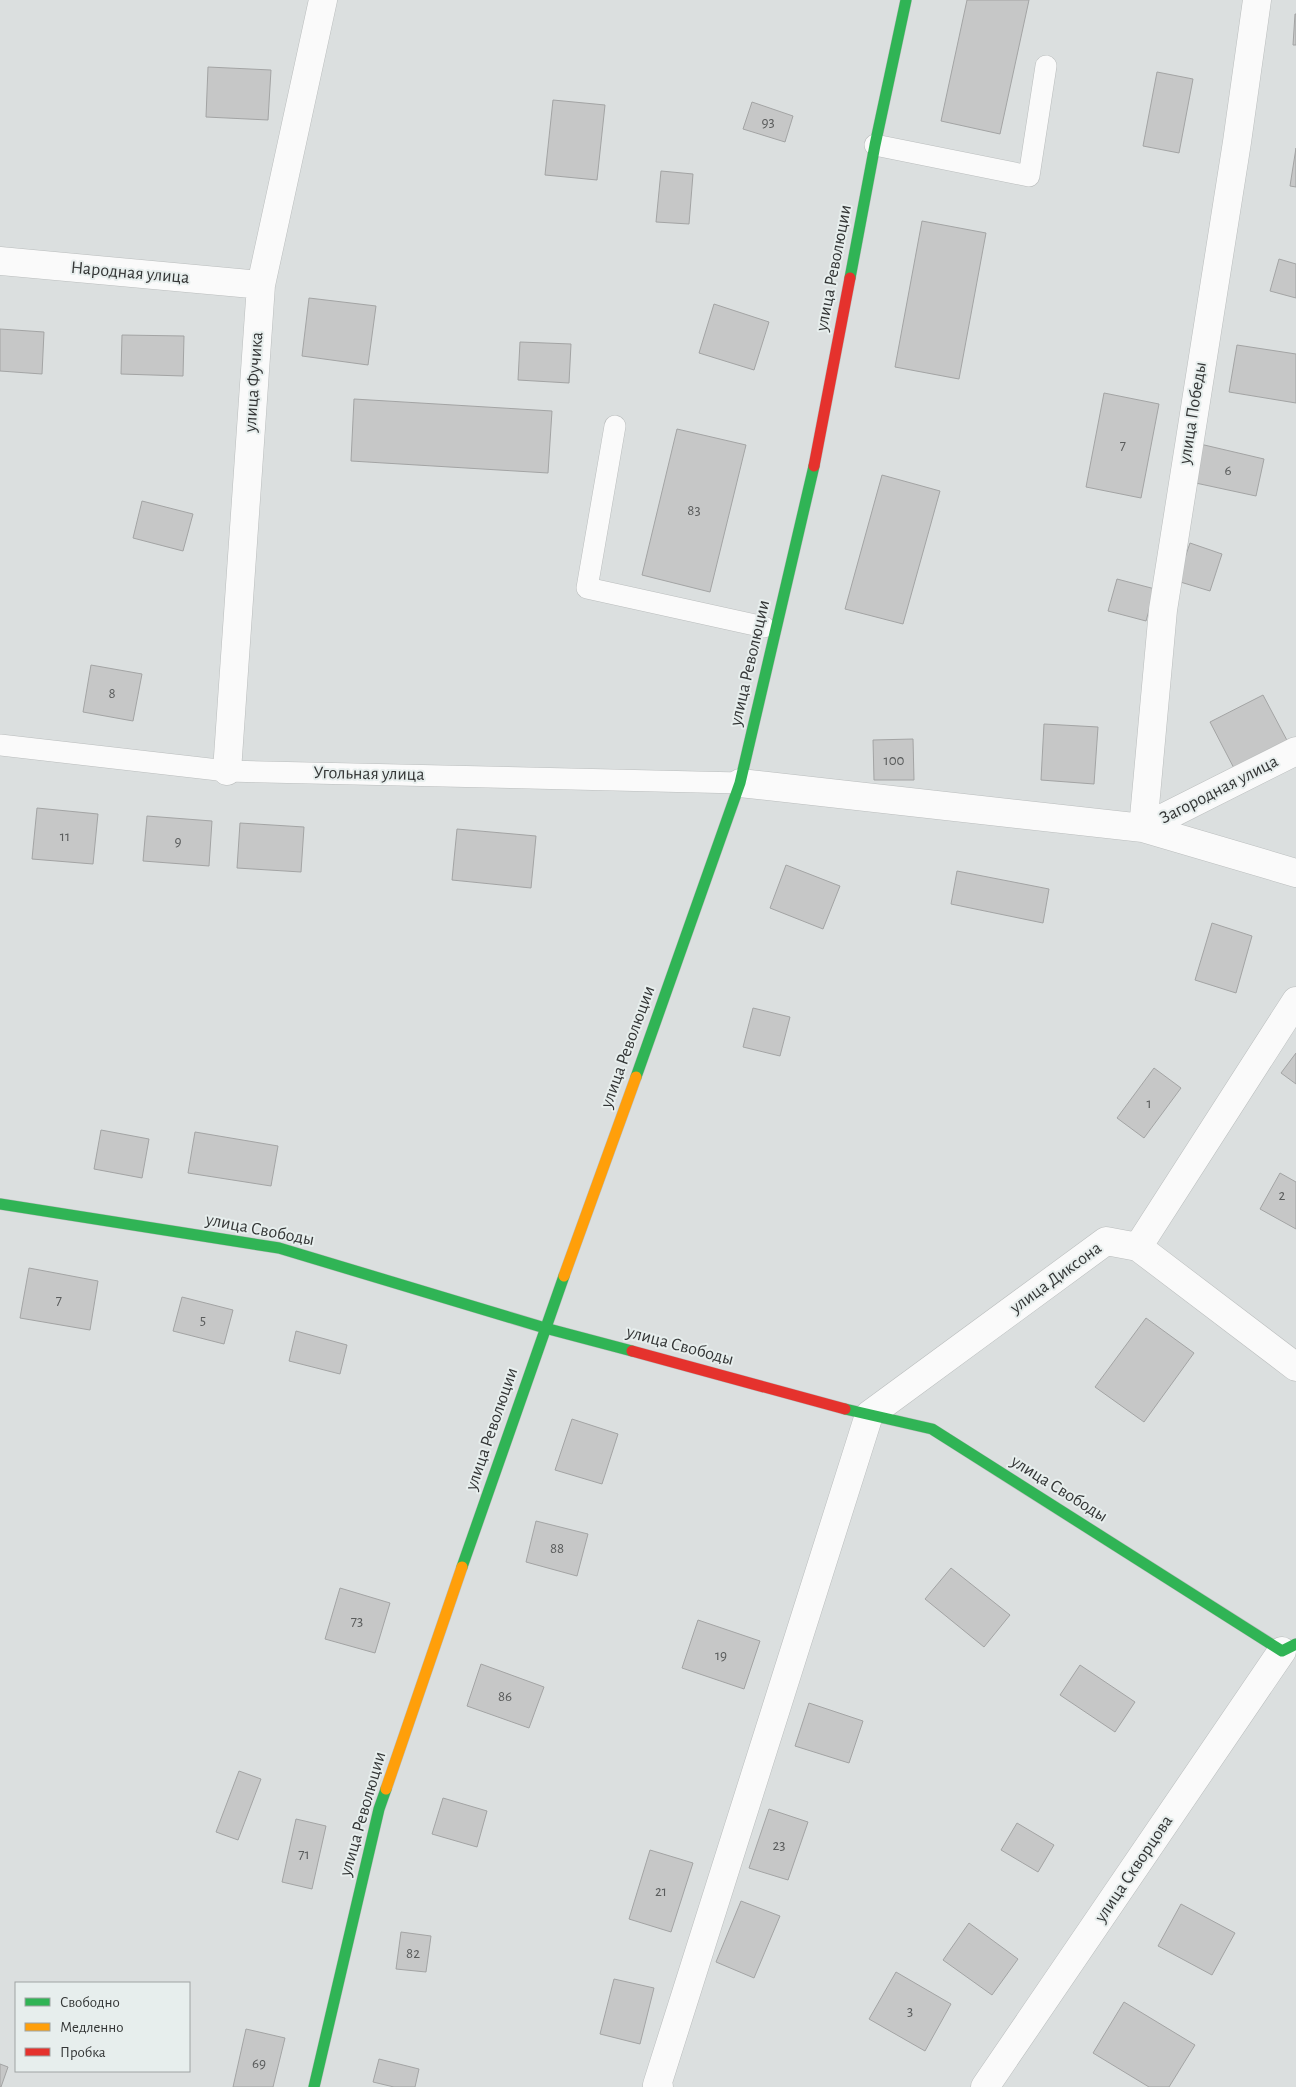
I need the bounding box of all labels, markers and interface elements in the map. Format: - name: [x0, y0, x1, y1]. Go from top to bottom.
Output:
- house number: 93: [761, 115, 775, 130]
- street label: улица Революции: [813, 203, 855, 334]
- street label: Народная улица: [70, 259, 190, 287]
- street label: улица Фучика: [241, 331, 266, 434]
- street label: улица Победы: [1175, 360, 1210, 466]
- house number: 7: [1120, 438, 1126, 453]
- house number: 6: [1224, 463, 1232, 478]
- house number: 83: [687, 503, 701, 518]
- street label: улица Революции: [727, 598, 773, 729]
- house number: 8: [108, 686, 116, 701]
- street label: Загородная улица: [1157, 752, 1281, 828]
- house number: 100: [883, 753, 905, 768]
- street label: Угольная улица: [313, 764, 425, 784]
- house number: 11: [60, 829, 70, 844]
- house number: 9: [174, 834, 182, 849]
- street label: улица Революции: [597, 984, 658, 1111]
- house number: 1: [1146, 1096, 1152, 1111]
- house number: 2: [1279, 1188, 1286, 1203]
- street label: улица Свободы: [203, 1209, 316, 1249]
- street label: улица Диксона: [1006, 1239, 1105, 1318]
- house number: 7: [56, 1293, 62, 1308]
- house number: 5: [200, 1313, 206, 1328]
- street label: улица Свободы: [623, 1322, 736, 1369]
- street label: улица Революции: [462, 1365, 521, 1494]
- street label: улица Свободы: [1007, 1451, 1111, 1526]
- house number: 88: [550, 1541, 564, 1556]
- house number: 73: [351, 1614, 363, 1629]
- house number: 19: [715, 1648, 727, 1663]
- house number: 86: [498, 1689, 512, 1704]
- street label: улица Революции: [336, 1750, 389, 1879]
- street label: улица Скворцова: [1091, 1812, 1176, 1927]
- house number: 23: [772, 1838, 786, 1853]
- house number: 71: [298, 1847, 310, 1862]
- house number: 21: [655, 1884, 667, 1899]
- house number: 82: [406, 1946, 420, 1961]
- legend: [15, 1982, 190, 2072]
- text: Свободно: [60, 1995, 120, 2010]
- house number: 3: [907, 2004, 913, 2019]
- text: Медленно: [60, 2020, 124, 2035]
- text: Пробка: [60, 2045, 106, 2060]
- house number: 69: [252, 2056, 266, 2071]

